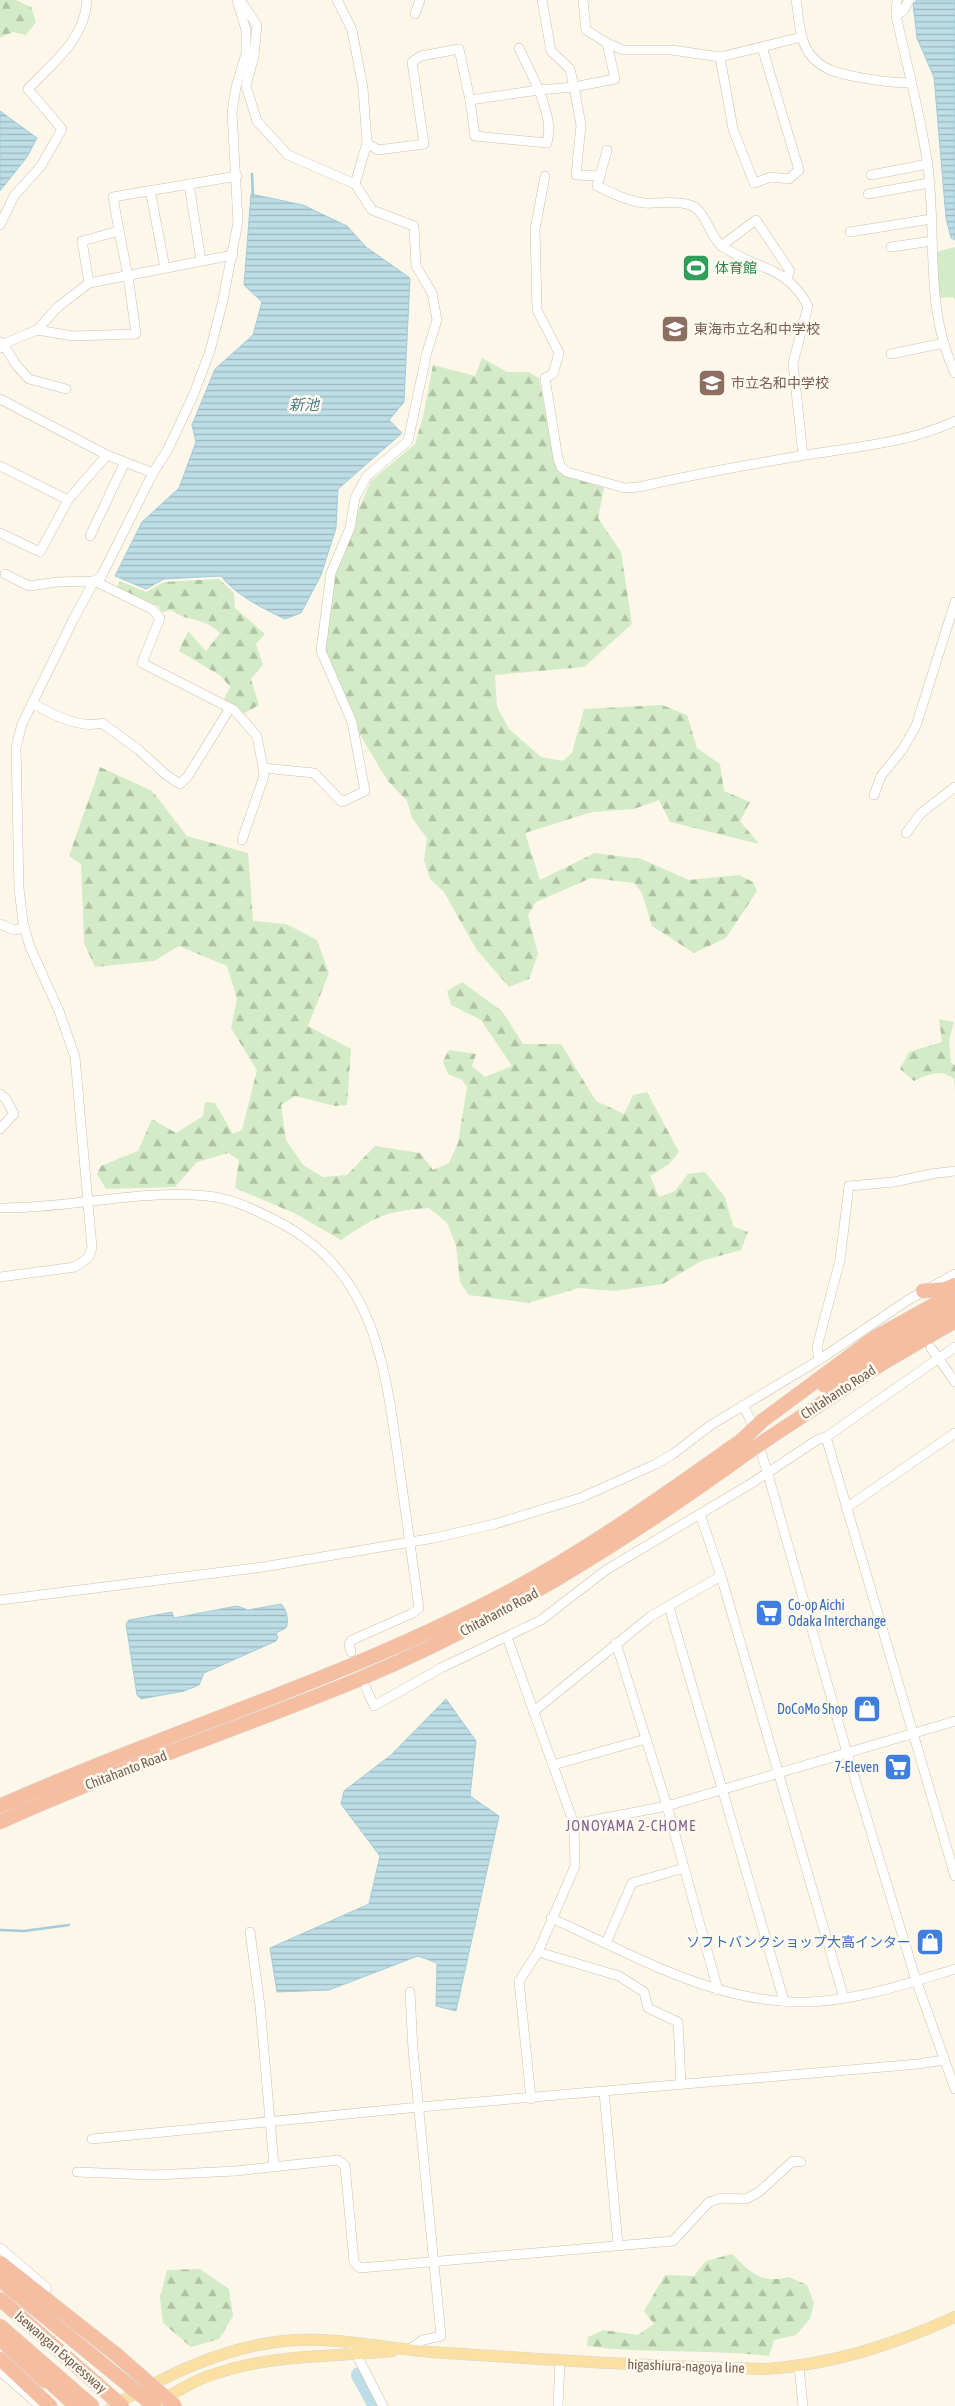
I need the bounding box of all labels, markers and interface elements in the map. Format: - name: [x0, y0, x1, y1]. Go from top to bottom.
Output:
- sports icon: 体育館: [681, 253, 711, 283]
- place label: 体育館: [715, 260, 757, 276]
- school or university icon: 東海市立名和中学校: [660, 314, 690, 344]
- place label: 東海市立名和中学校: [694, 321, 820, 337]
- school or university icon: 市立名和中学校: [697, 368, 727, 398]
- place label: 市立名和中学校: [731, 375, 829, 391]
- water label: 新池: [289, 396, 321, 413]
- street label: Chitahanto Road: [798, 1362, 878, 1422]
- street label: Chitahanto Road: [457, 1585, 541, 1639]
- place label: Co-op Aichi Odaka Interchange: [788, 1597, 886, 1629]
- supermarket icon: Co-op Aichi Odaka Interchange: [754, 1598, 784, 1628]
- shop icon: DoCoMo Shop: [852, 1694, 882, 1724]
- place label: DoCoMo Shop: [777, 1701, 848, 1717]
- street label: Chitahanto Road: [83, 1747, 169, 1793]
- supermarket icon: 7-Eleven: [883, 1752, 913, 1782]
- place label: 7-Eleven: [834, 1759, 879, 1775]
- district label: JONOYAMA 2-CHOME: [566, 1817, 696, 1834]
- shop icon: ソフトバンクショップ大高インター: [915, 1927, 945, 1957]
- place label: ソフトバンクショップ大高インター: [686, 1934, 911, 1950]
- street label: Isewangan Expressway: [12, 2308, 110, 2396]
- street label: higashiura-nagoya line: [627, 2356, 745, 2376]

